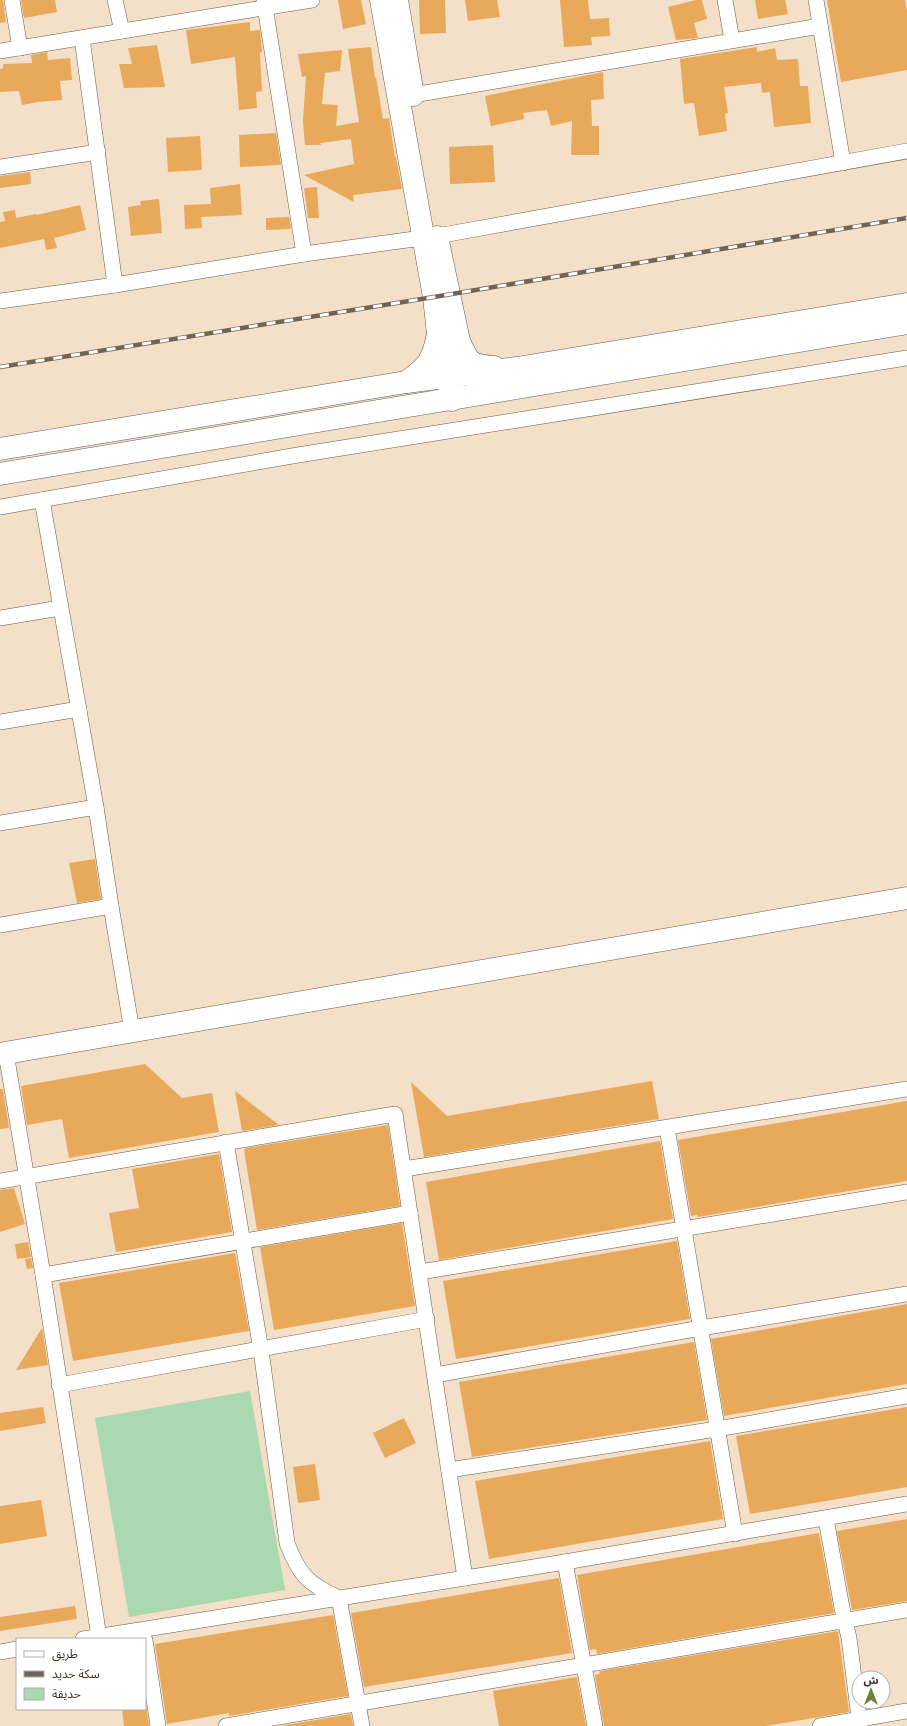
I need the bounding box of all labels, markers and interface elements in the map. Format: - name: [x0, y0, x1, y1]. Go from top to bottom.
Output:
- legend: [16, 1638, 146, 1710]
- text: طريق: [52, 1647, 78, 1662]
- text: سكة حديد: [52, 1667, 100, 1681]
- north arrow: [851, 1670, 891, 1710]
- text: ش: [863, 1674, 879, 1687]
- text: حديقة: [52, 1687, 81, 1701]

